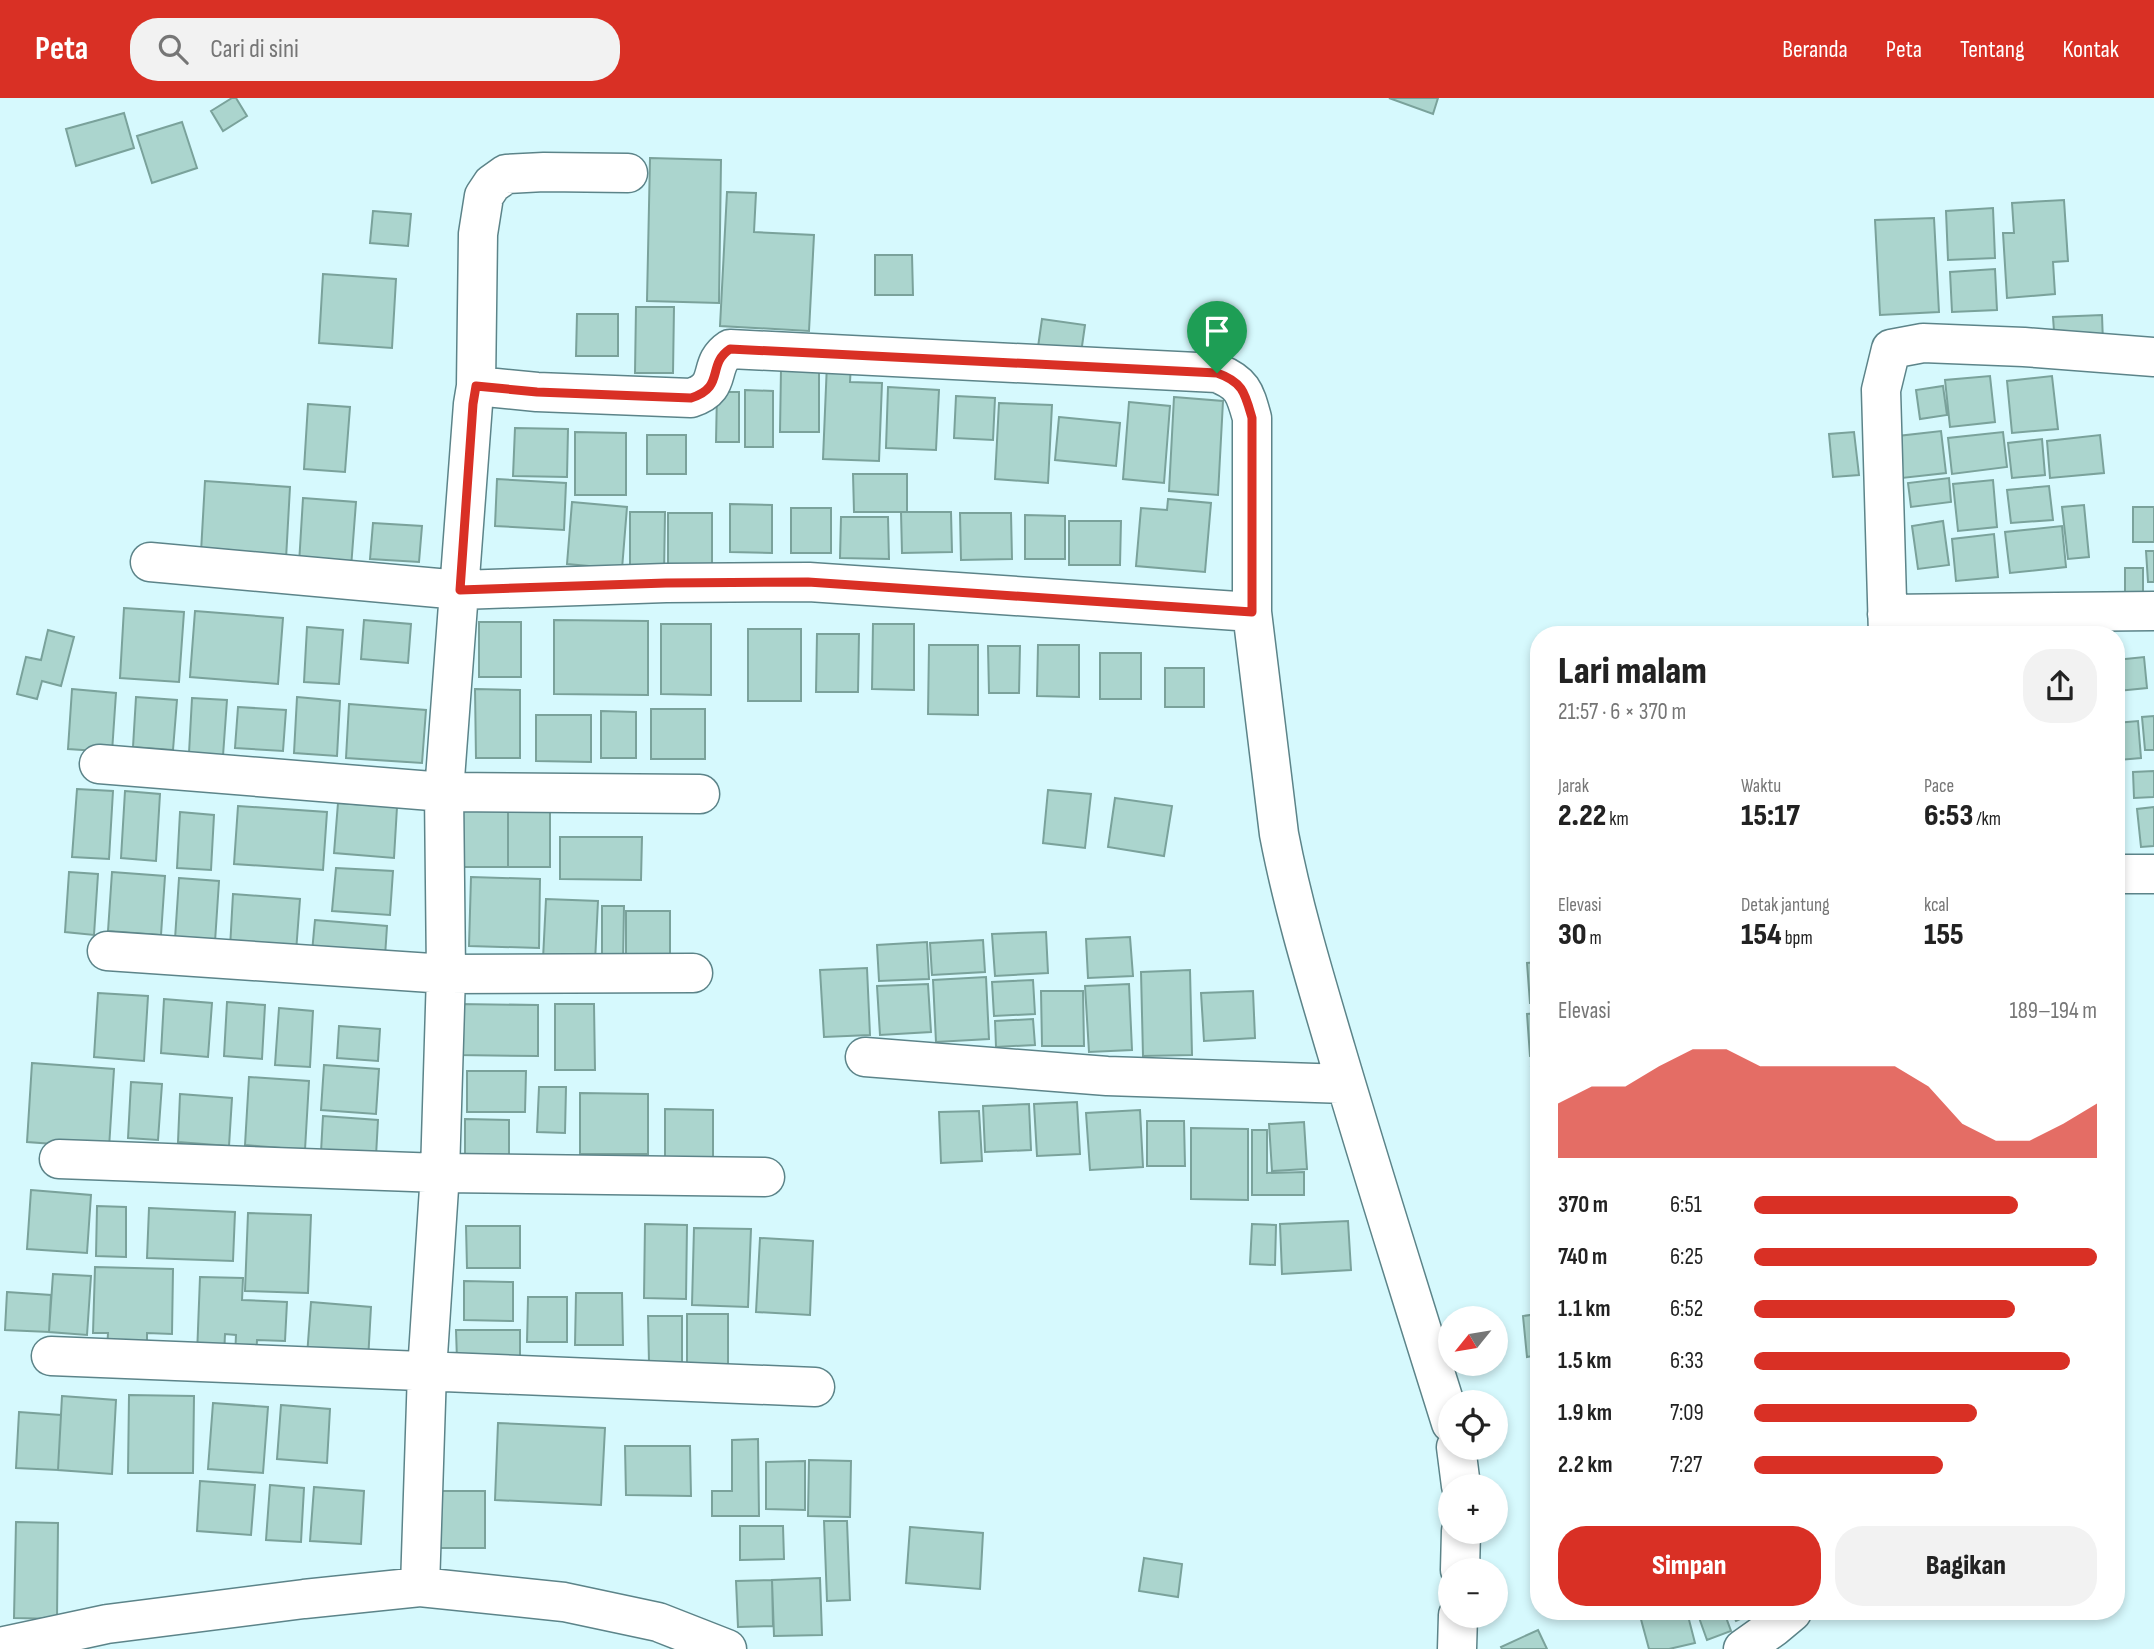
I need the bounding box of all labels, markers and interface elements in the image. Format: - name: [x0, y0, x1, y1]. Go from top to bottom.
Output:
- search box: [130, 18, 620, 81]
- text: Peta: [35, 29, 88, 69]
- icon: search: [154, 30, 192, 68]
- text: Cari di sini: [210, 34, 299, 65]
- text: Beranda: [1782, 35, 1848, 64]
- text: Peta: [1886, 35, 1922, 64]
- text: Tentang: [1960, 35, 2025, 64]
- text: Kontak: [2063, 35, 2119, 64]
- pin: [1187, 301, 1247, 373]
- icon: arrive: [1198, 312, 1236, 350]
- text: Lari malam: [1558, 649, 1707, 694]
- button: share: [2023, 649, 2097, 723]
- text: 21:57 · 6 × 370 m: [1558, 698, 1686, 726]
- text: Jarak: [1558, 775, 1589, 798]
- text: Waktu: [1741, 775, 1781, 798]
- text: Pace: [1924, 775, 1954, 798]
- text: 2.22: [1558, 798, 1606, 834]
- text: 15:17: [1741, 798, 1800, 834]
- text: 6:53: [1924, 798, 1973, 834]
- text: km: [1606, 808, 1629, 831]
- text: /km: [1973, 808, 2001, 831]
- text: Elevasi: [1558, 894, 1602, 917]
- text: Detak jantung: [1741, 894, 1830, 917]
- text: kcal: [1924, 894, 1949, 917]
- text: 30: [1558, 917, 1587, 953]
- text: 154: [1741, 917, 1782, 953]
- text: 155: [1924, 917, 1964, 953]
- text: m: [1587, 927, 1602, 950]
- text: bpm: [1782, 927, 1813, 950]
- text: Elevasi: [1558, 997, 1611, 1025]
- text: 189–194 m: [2010, 997, 2097, 1025]
- text: 370 m: [1558, 1191, 1608, 1219]
- text: 6:51: [1670, 1191, 1702, 1219]
- text: 740 m: [1558, 1243, 1607, 1271]
- text: 6:25: [1670, 1243, 1703, 1271]
- text: 1.1 km: [1558, 1295, 1611, 1323]
- text: 6:52: [1670, 1295, 1703, 1323]
- north arrow: [1438, 1306, 1508, 1376]
- map controls: [1438, 1306, 1508, 1628]
- text: 1.5 km: [1558, 1347, 1611, 1375]
- text: 6:33: [1670, 1347, 1704, 1375]
- button: locate: [1438, 1390, 1508, 1460]
- text: 1.9 km: [1558, 1399, 1612, 1427]
- text: 7:09: [1670, 1399, 1704, 1427]
- text: 2.2 km: [1558, 1451, 1612, 1479]
- text: 7:27: [1670, 1451, 1702, 1479]
- button: +: [1438, 1474, 1508, 1544]
- button: Simpan: [1558, 1526, 1821, 1606]
- button: Bagikan: [1835, 1526, 2097, 1606]
- button: −: [1438, 1558, 1508, 1628]

